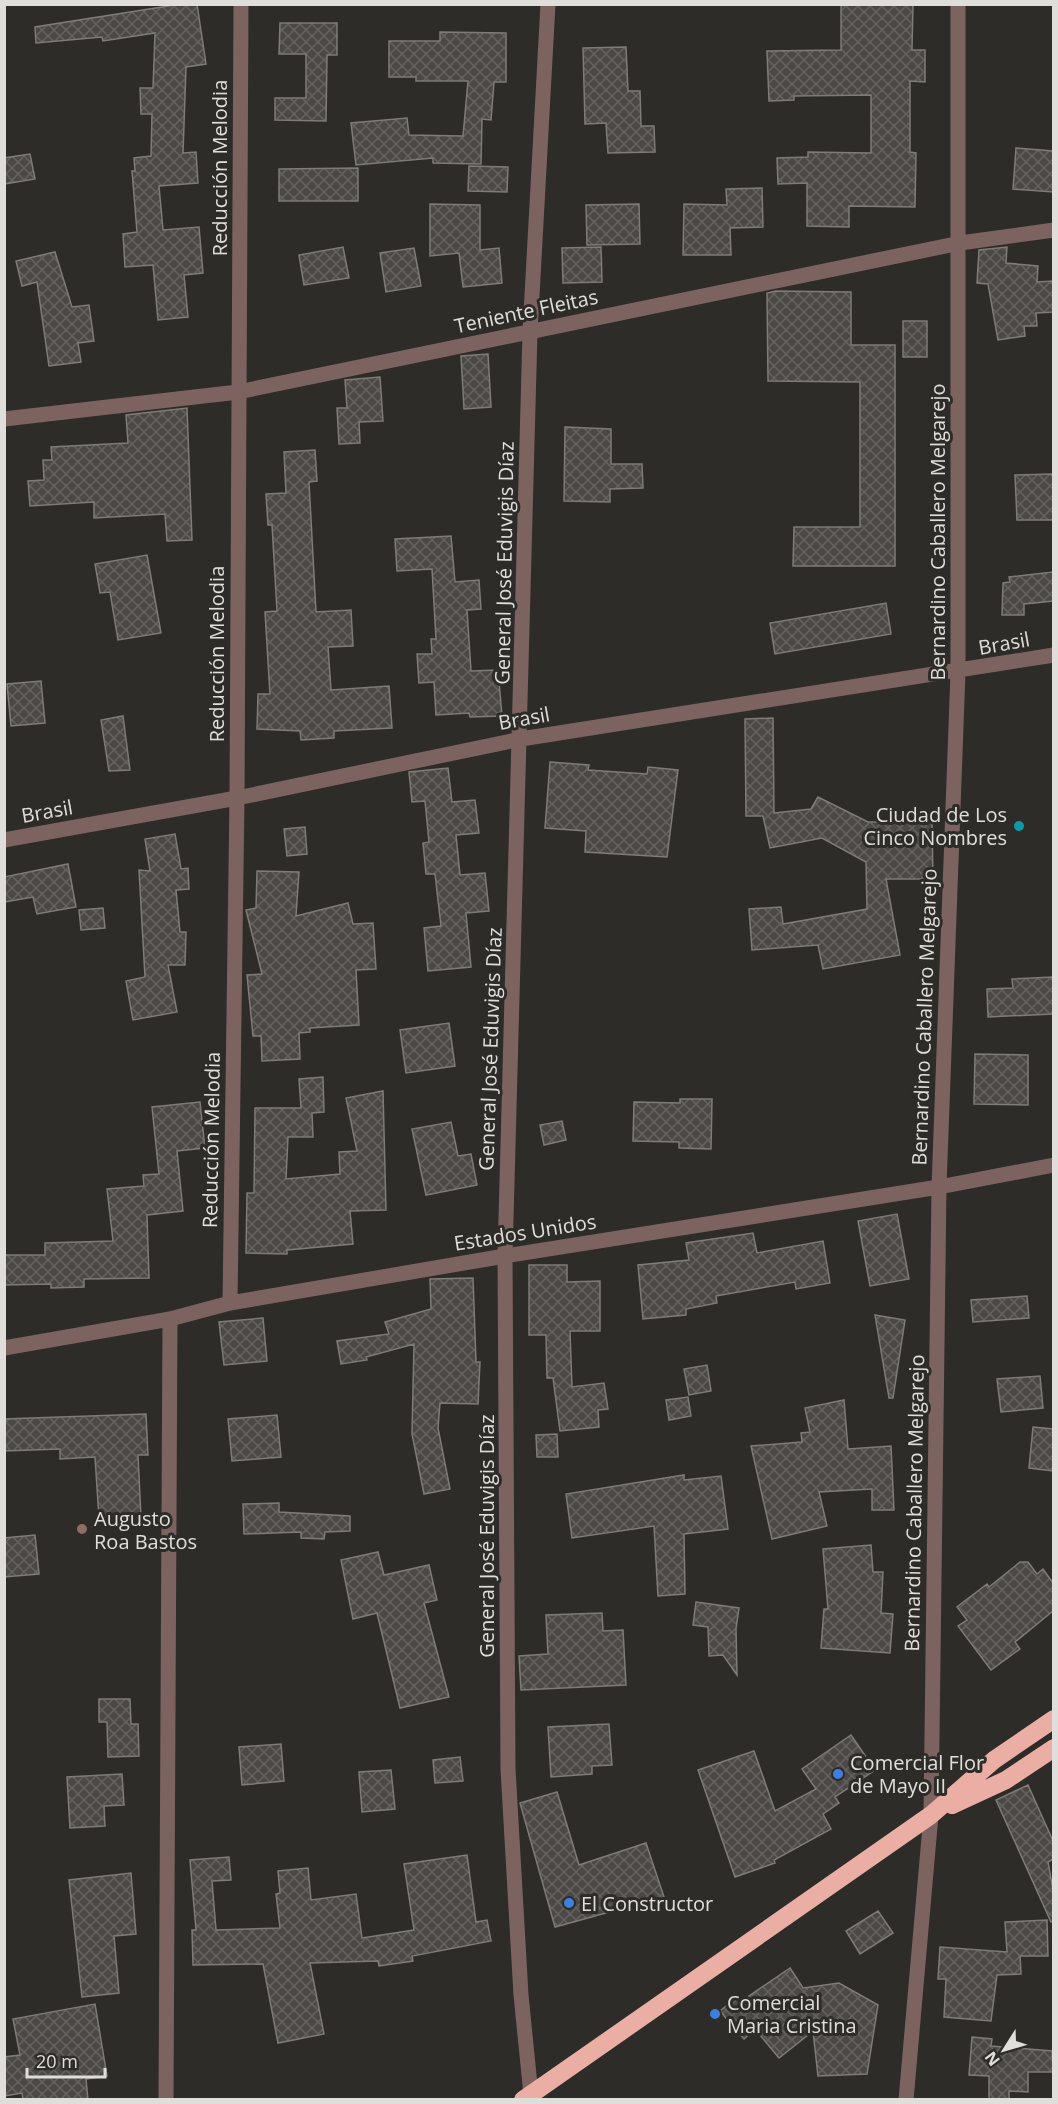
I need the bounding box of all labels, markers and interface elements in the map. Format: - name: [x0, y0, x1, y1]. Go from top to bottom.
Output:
- street label: Reducción Melodia: [206, 80, 233, 256]
- street label: Teniente Fleitas: [452, 283, 600, 339]
- street label: Bernardino Caballero Melgarejo: [924, 383, 951, 681]
- street label: General José Eduvigis Díaz: [488, 441, 520, 685]
- street label: Reducción Melodia: [203, 566, 230, 742]
- street label: Brasil: [976, 625, 1032, 661]
- street label: Brasil: [496, 700, 552, 736]
- street label: Brasil: [19, 793, 75, 829]
- place label: Ciudad de Los Cinco Nombres: [864, 801, 1007, 851]
- marker: Ciudad de Los Cinco Nombres: [1012, 819, 1026, 833]
- street label: Bernardino Caballero Melgarejo: [905, 868, 943, 1166]
- street label: General José Eduvigis Díaz: [472, 927, 508, 1171]
- street label: Reducción Melodia: [196, 1052, 226, 1228]
- street label: Estados Unidos: [452, 1207, 598, 1257]
- street label: Bernardino Caballero Melgarejo: [898, 1354, 930, 1652]
- street label: General José Eduvigis Díaz: [473, 1414, 500, 1658]
- place label: Augusto Roa Bastos: [94, 1505, 197, 1555]
- marker: Augusto Roa Bastos: [75, 1522, 89, 1536]
- place label: Comercial Flor de Mayo II: [850, 1749, 984, 1799]
- marker: Comercial Flor de Mayo II: [831, 1767, 845, 1781]
- place label: El Constructor: [581, 1890, 713, 1917]
- marker: El Constructor: [562, 1896, 576, 1910]
- place label: Comercial Maria Cristina: [727, 1989, 857, 2039]
- marker: Comercial Maria Cristina: [708, 2007, 722, 2021]
- north arrow: [974, 2020, 1034, 2080]
- scale bar: [27, 2041, 105, 2079]
- text: N: [979, 2047, 1005, 2071]
- text: 20 m: [36, 2049, 78, 2073]

